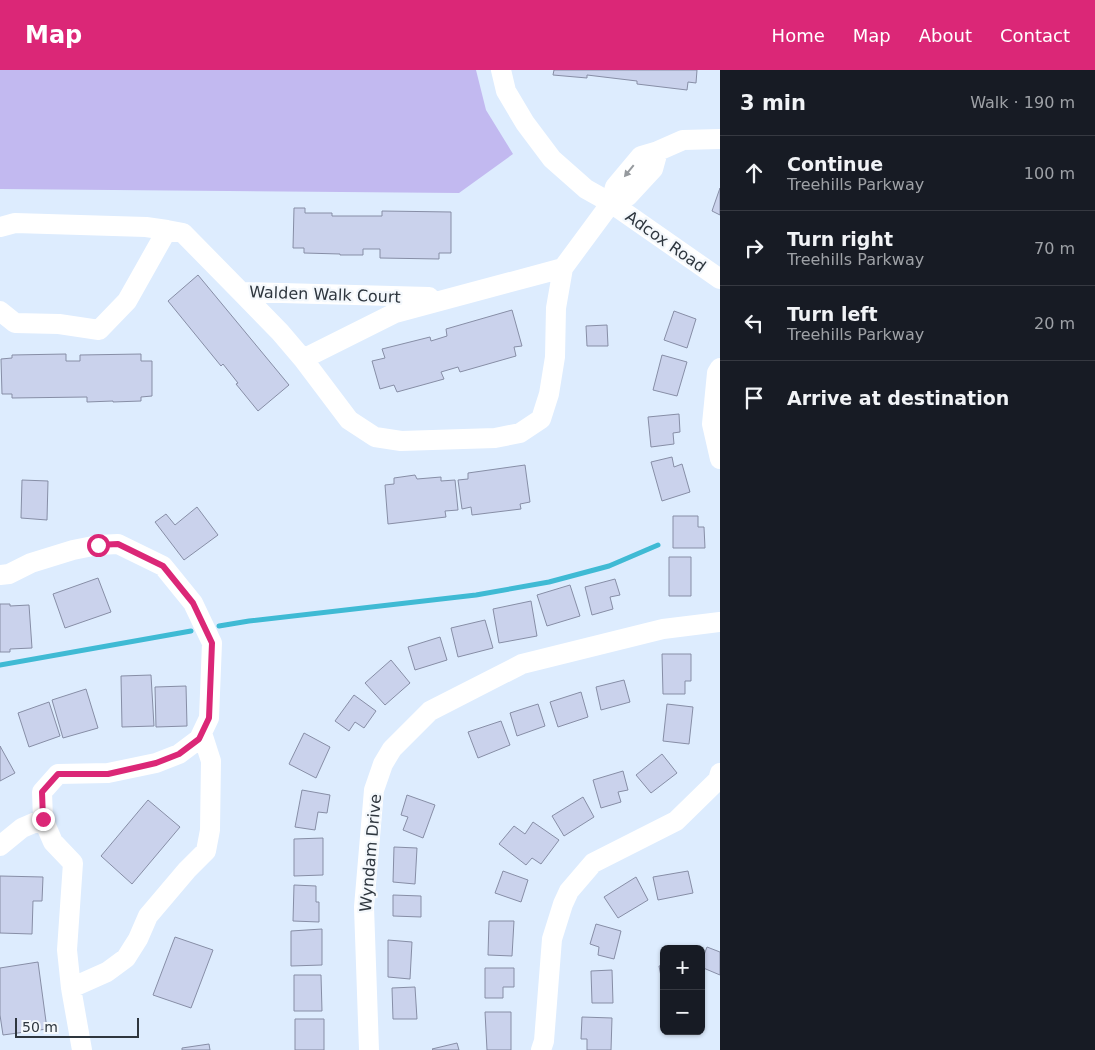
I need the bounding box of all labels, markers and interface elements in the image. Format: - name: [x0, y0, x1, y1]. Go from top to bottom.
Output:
- text: Map: [25, 21, 82, 49]
- text: Home: [772, 25, 825, 46]
- text: Map: [853, 25, 891, 46]
- text: About: [919, 25, 972, 46]
- text: Contact: [1000, 25, 1070, 46]
- text: 3 min: [740, 91, 806, 115]
- text: Walk · 190 m: [970, 93, 1075, 112]
- text: Continue: [787, 153, 883, 175]
- icon: ahead: [740, 159, 768, 187]
- one-way arrow: [623, 164, 634, 177]
- text: 100 m: [1024, 164, 1075, 183]
- text: Treehills Parkway: [787, 175, 924, 194]
- street label: Adcox Road: [622, 207, 710, 276]
- text: Turn right: [787, 228, 893, 250]
- icon: right: [740, 234, 768, 262]
- text: 70 m: [1034, 239, 1075, 258]
- text: Treehills Parkway: [787, 250, 924, 269]
- street label: Walden Walk Court: [249, 282, 401, 307]
- text: Turn left: [787, 303, 878, 325]
- icon: left: [740, 309, 768, 337]
- text: 20 m: [1034, 314, 1075, 333]
- text: Treehills Parkway: [787, 325, 924, 344]
- icon: arrive: [740, 384, 768, 412]
- text: Arrive at destination: [787, 387, 1009, 409]
- route start: [87, 534, 110, 557]
- street label: Wyndam Drive: [356, 793, 385, 913]
- route end: [32, 808, 55, 831]
- map controls: [660, 945, 705, 1035]
- button: +: [660, 945, 705, 990]
- button: −: [660, 990, 705, 1035]
- scale bar: [15, 1015, 139, 1038]
- text: 50 m: [22, 1019, 58, 1035]

